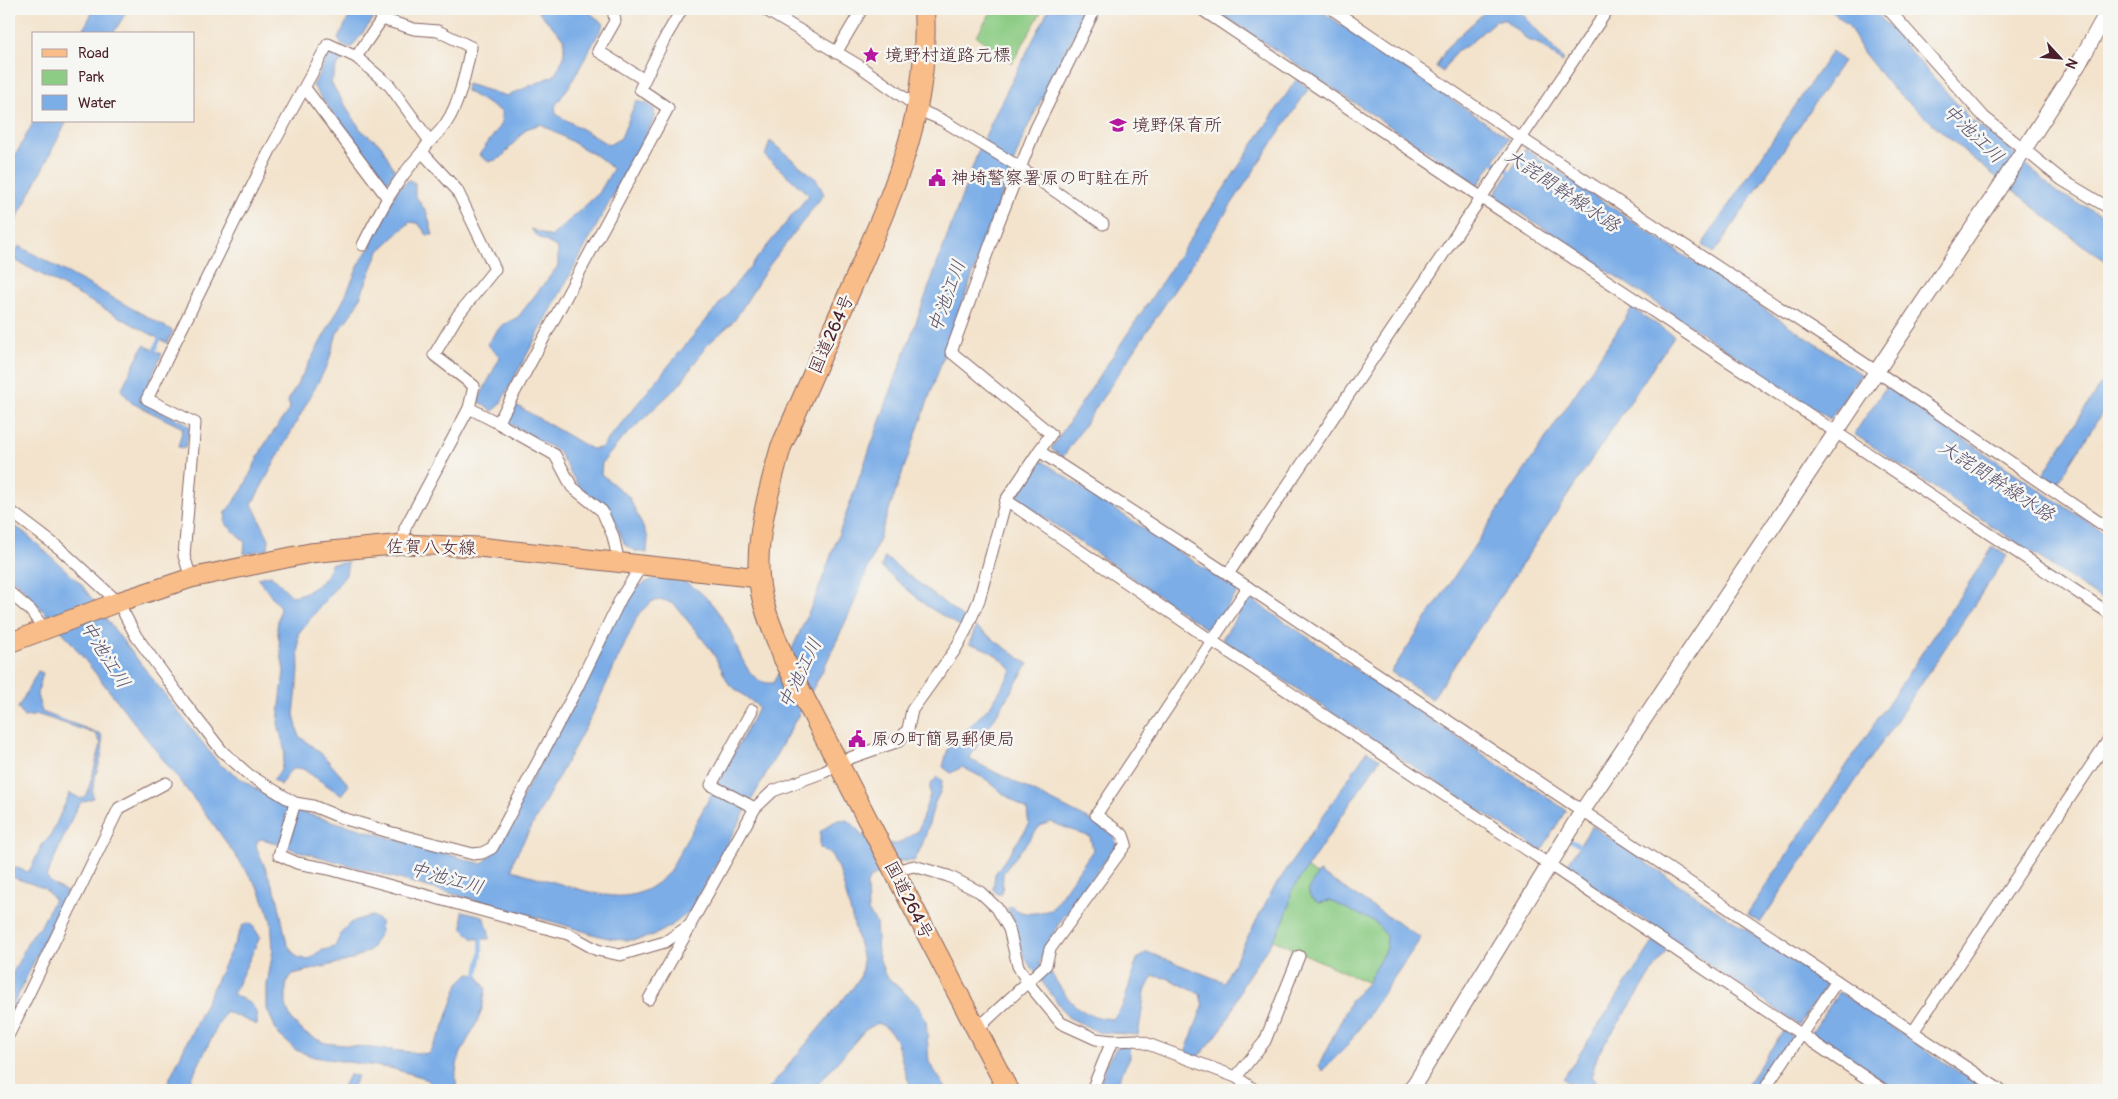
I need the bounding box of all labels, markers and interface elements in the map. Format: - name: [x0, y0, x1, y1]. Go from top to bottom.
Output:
- legend: [32, 32, 195, 122]
- north arrow: [2036, 32, 2086, 82]
- text: Road: [78, 44, 109, 63]
- place label: 境野村道路元標: [885, 44, 1011, 67]
- place icon: 境野村道路元標: [861, 45, 881, 65]
- text: N: [2062, 55, 2081, 71]
- text: Park: [78, 68, 105, 87]
- text: Water: [78, 94, 117, 113]
- water label: 中池江川: [1938, 99, 2009, 169]
- place label: 境野保育所: [1132, 114, 1222, 137]
- school or university icon: 境野保育所: [1108, 115, 1128, 135]
- water label: 大詫間幹線水路: [1501, 144, 1625, 239]
- place label: 神埼警察署原の町駐在所: [951, 167, 1149, 190]
- public building icon: 神埼警察署原の町駐在所: [927, 168, 947, 188]
- water label: 中池江川: [923, 257, 971, 336]
- street label: 国道264号: [804, 291, 859, 378]
- water label: 大詫間幹線水路: [1934, 435, 2060, 528]
- street label: 佐賀八女線: [386, 535, 476, 560]
- water label: 中池江川: [75, 616, 135, 693]
- water label: 中池江川: [772, 634, 827, 713]
- place label: 原の町簡易郵便局: [871, 728, 1015, 751]
- public building icon: 原の町簡易郵便局: [847, 729, 867, 749]
- water label: 中池江川: [407, 856, 487, 900]
- street label: 国道264号: [879, 857, 938, 943]

